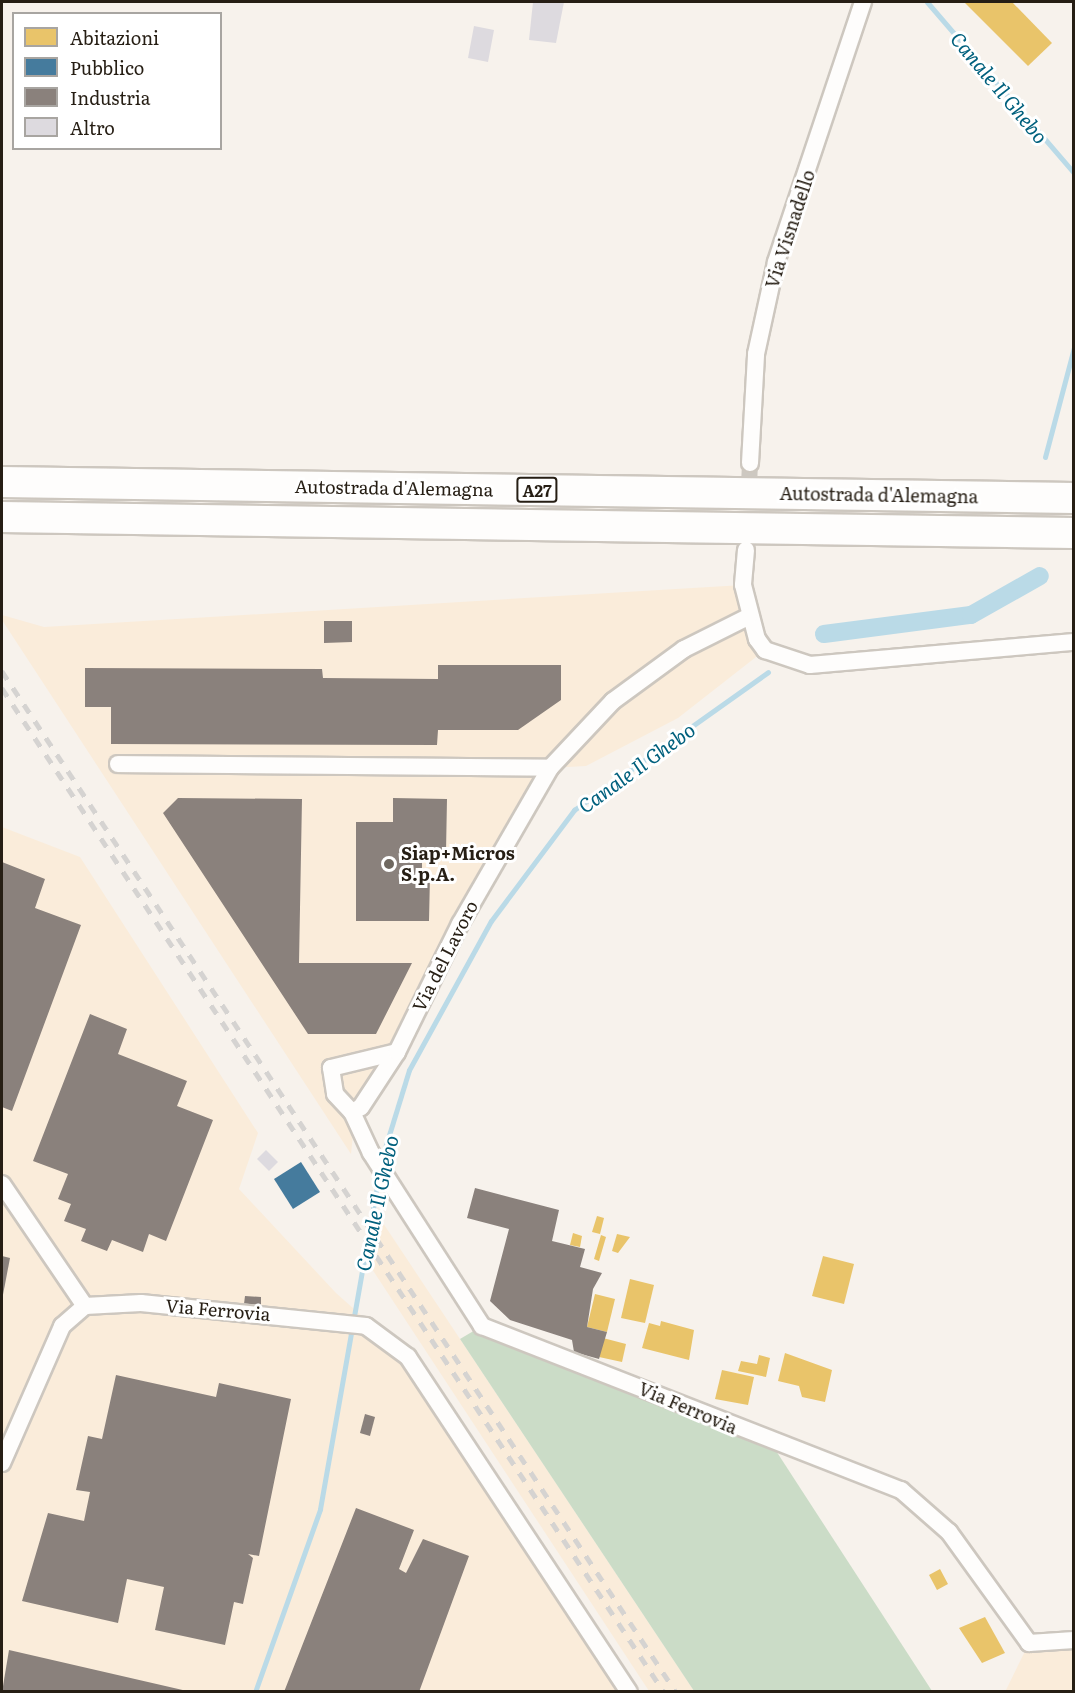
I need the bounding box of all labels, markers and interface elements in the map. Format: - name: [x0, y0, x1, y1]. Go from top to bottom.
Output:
- legend: [12, 12, 222, 150]
- text: Abitazioni: [70, 24, 159, 51]
- water label: Canale Il Ghebo: [946, 26, 1054, 148]
- text: Pubblico: [70, 54, 144, 81]
- text: Industria: [70, 84, 150, 111]
- text: Altro: [70, 114, 115, 141]
- street label: Via Visnadello: [761, 167, 819, 291]
- street label: Autostrada d'Alemagna: [294, 475, 494, 501]
- road number: A27: [516, 477, 558, 503]
- street label: Autostrada d'Alemagna: [779, 482, 979, 508]
- water label: Canale Il Ghebo: [573, 717, 699, 817]
- place label: Siap+Micros S.p.A.: [401, 843, 515, 886]
- marker: Siap+Micros S.p.A.: [382, 857, 396, 871]
- street label: Via del Lavoro: [408, 897, 482, 1015]
- water label: Canale Il Ghebo: [350, 1133, 402, 1273]
- street label: Via Ferrovia: [165, 1295, 271, 1325]
- street label: Via Ferrovia: [635, 1377, 741, 1439]

